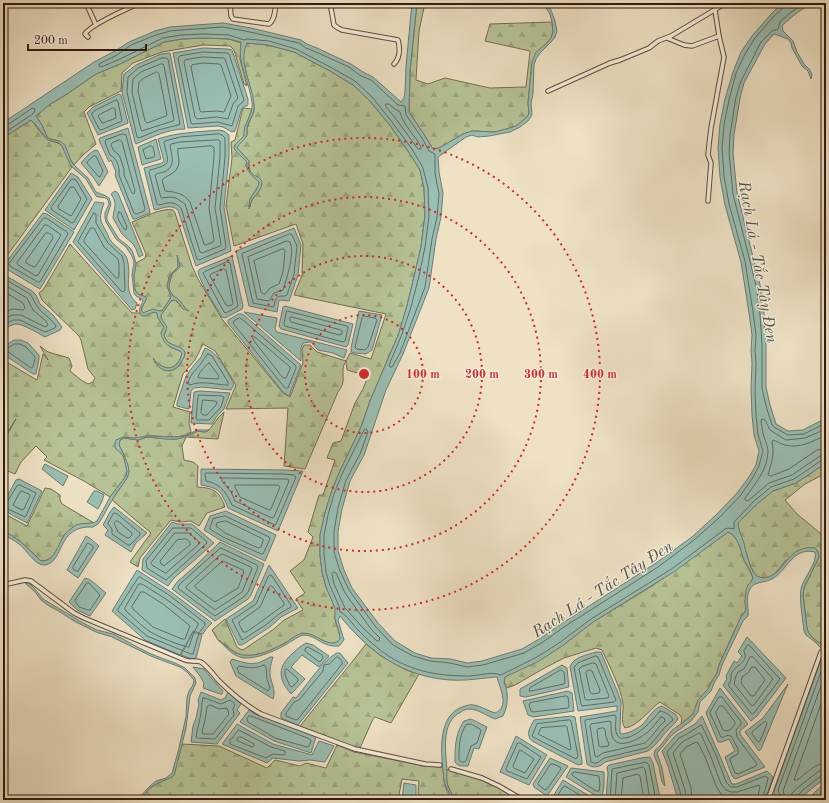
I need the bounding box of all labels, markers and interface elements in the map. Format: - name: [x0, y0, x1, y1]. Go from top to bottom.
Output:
- scale bar: [28, 26, 146, 52]
- text: 200 m: [34, 35, 68, 47]
- water label: Rạch Lá - Tắc Tây Đen: [735, 179, 780, 344]
- centre of rings: [357, 367, 371, 381]
- text: 100 m: [406, 369, 440, 381]
- text: 200 m: [465, 369, 499, 381]
- text: 300 m: [524, 369, 558, 381]
- text: 400 m: [583, 369, 617, 381]
- water label: Rạch Lá - Tắc Tây Đen: [528, 538, 676, 642]

